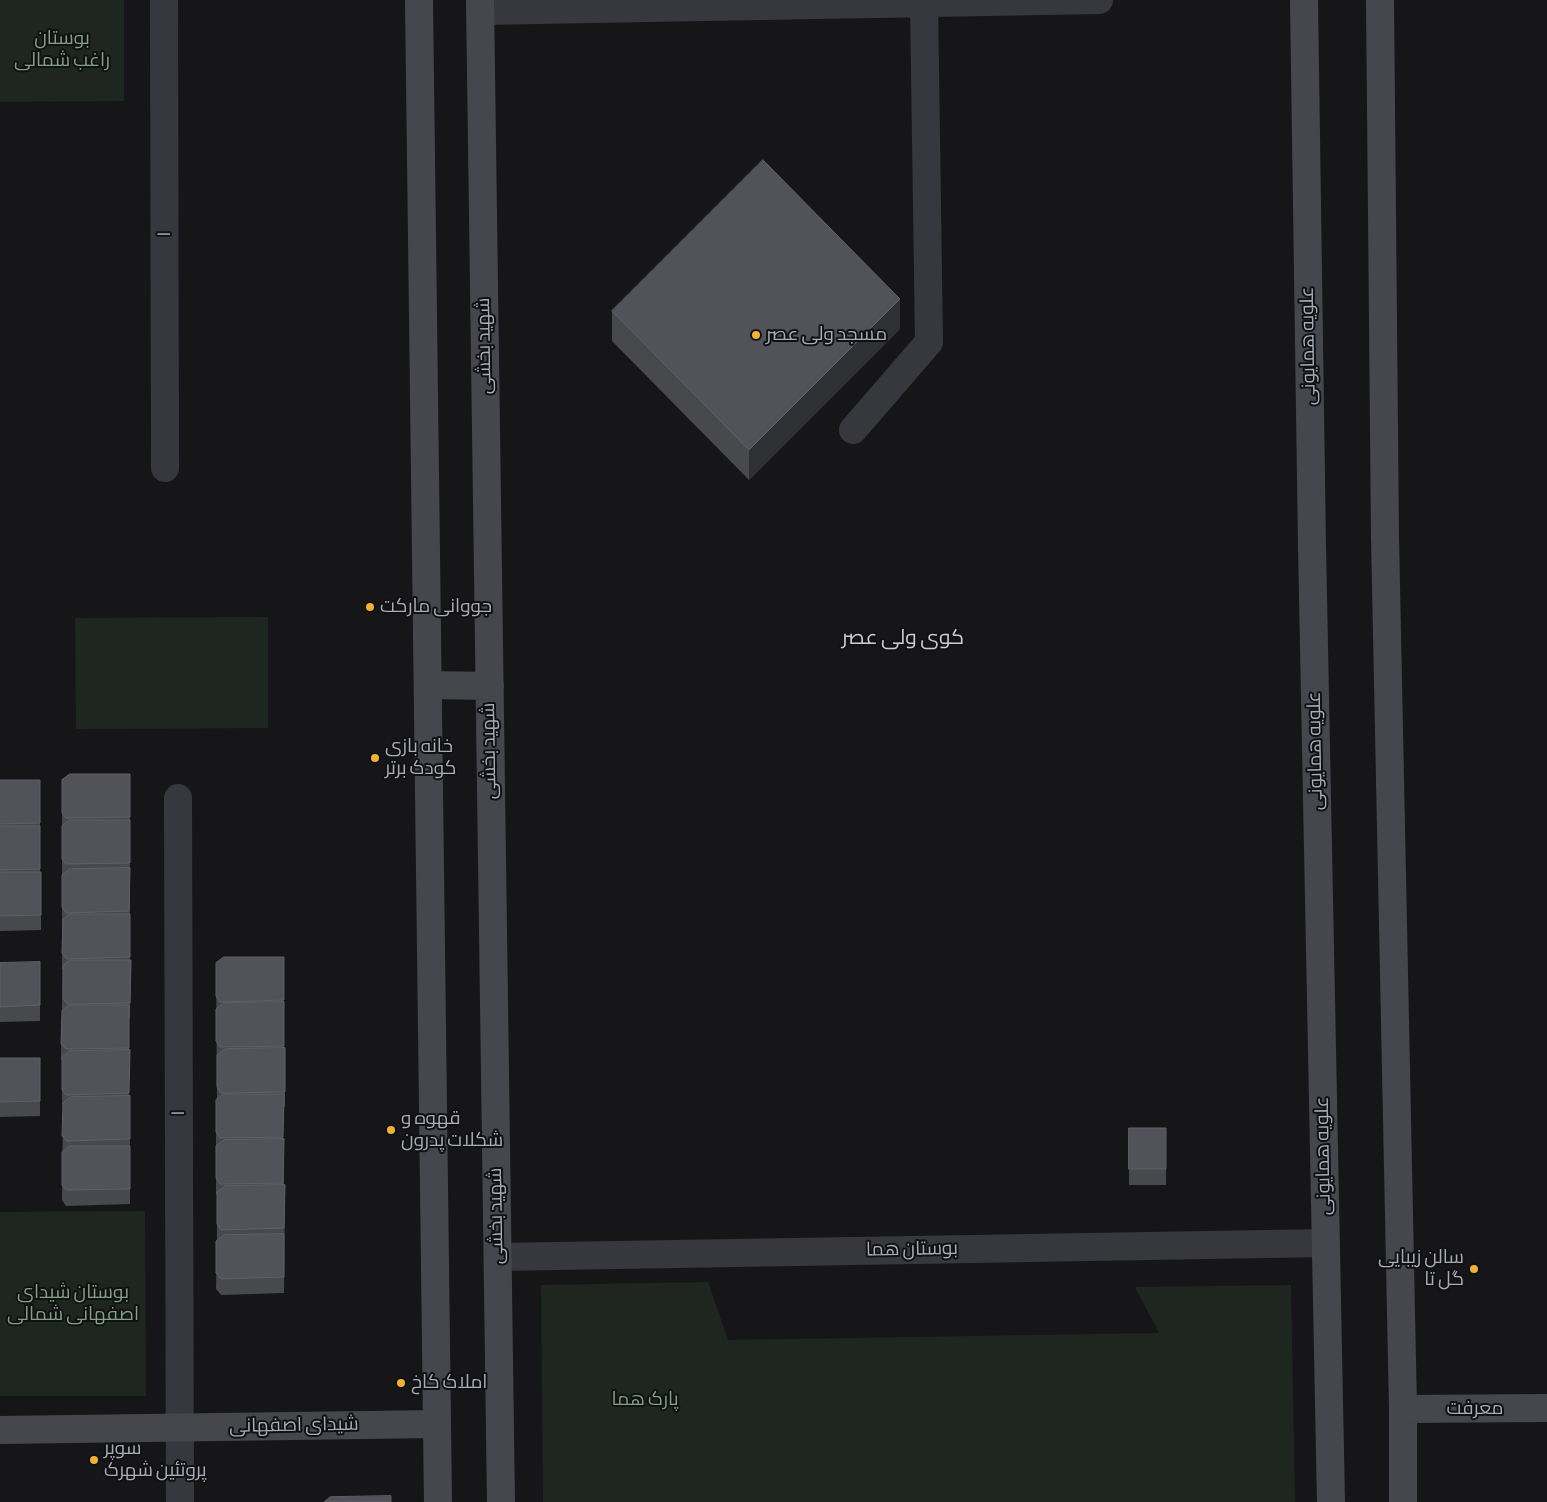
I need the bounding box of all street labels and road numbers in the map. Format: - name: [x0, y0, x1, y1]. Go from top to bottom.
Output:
- street label: ۱: [154, 231, 176, 237]
- street label: علویه همایونی: [1297, 287, 1321, 405]
- street label: شهید بخشی: [473, 297, 497, 395]
- street label: علویه همایونی: [1304, 692, 1328, 810]
- street label: شهید بخشی: [478, 702, 502, 800]
- street label: علویه همایونی: [1312, 1097, 1336, 1215]
- street label: ۱: [168, 1110, 190, 1116]
- street label: شهید بخشی: [485, 1167, 509, 1265]
- street label: بوستان هما: [866, 1238, 958, 1262]
- street label: معرفت: [1446, 1398, 1504, 1420]
- street label: شیدای اصفهانی: [229, 1413, 359, 1439]

